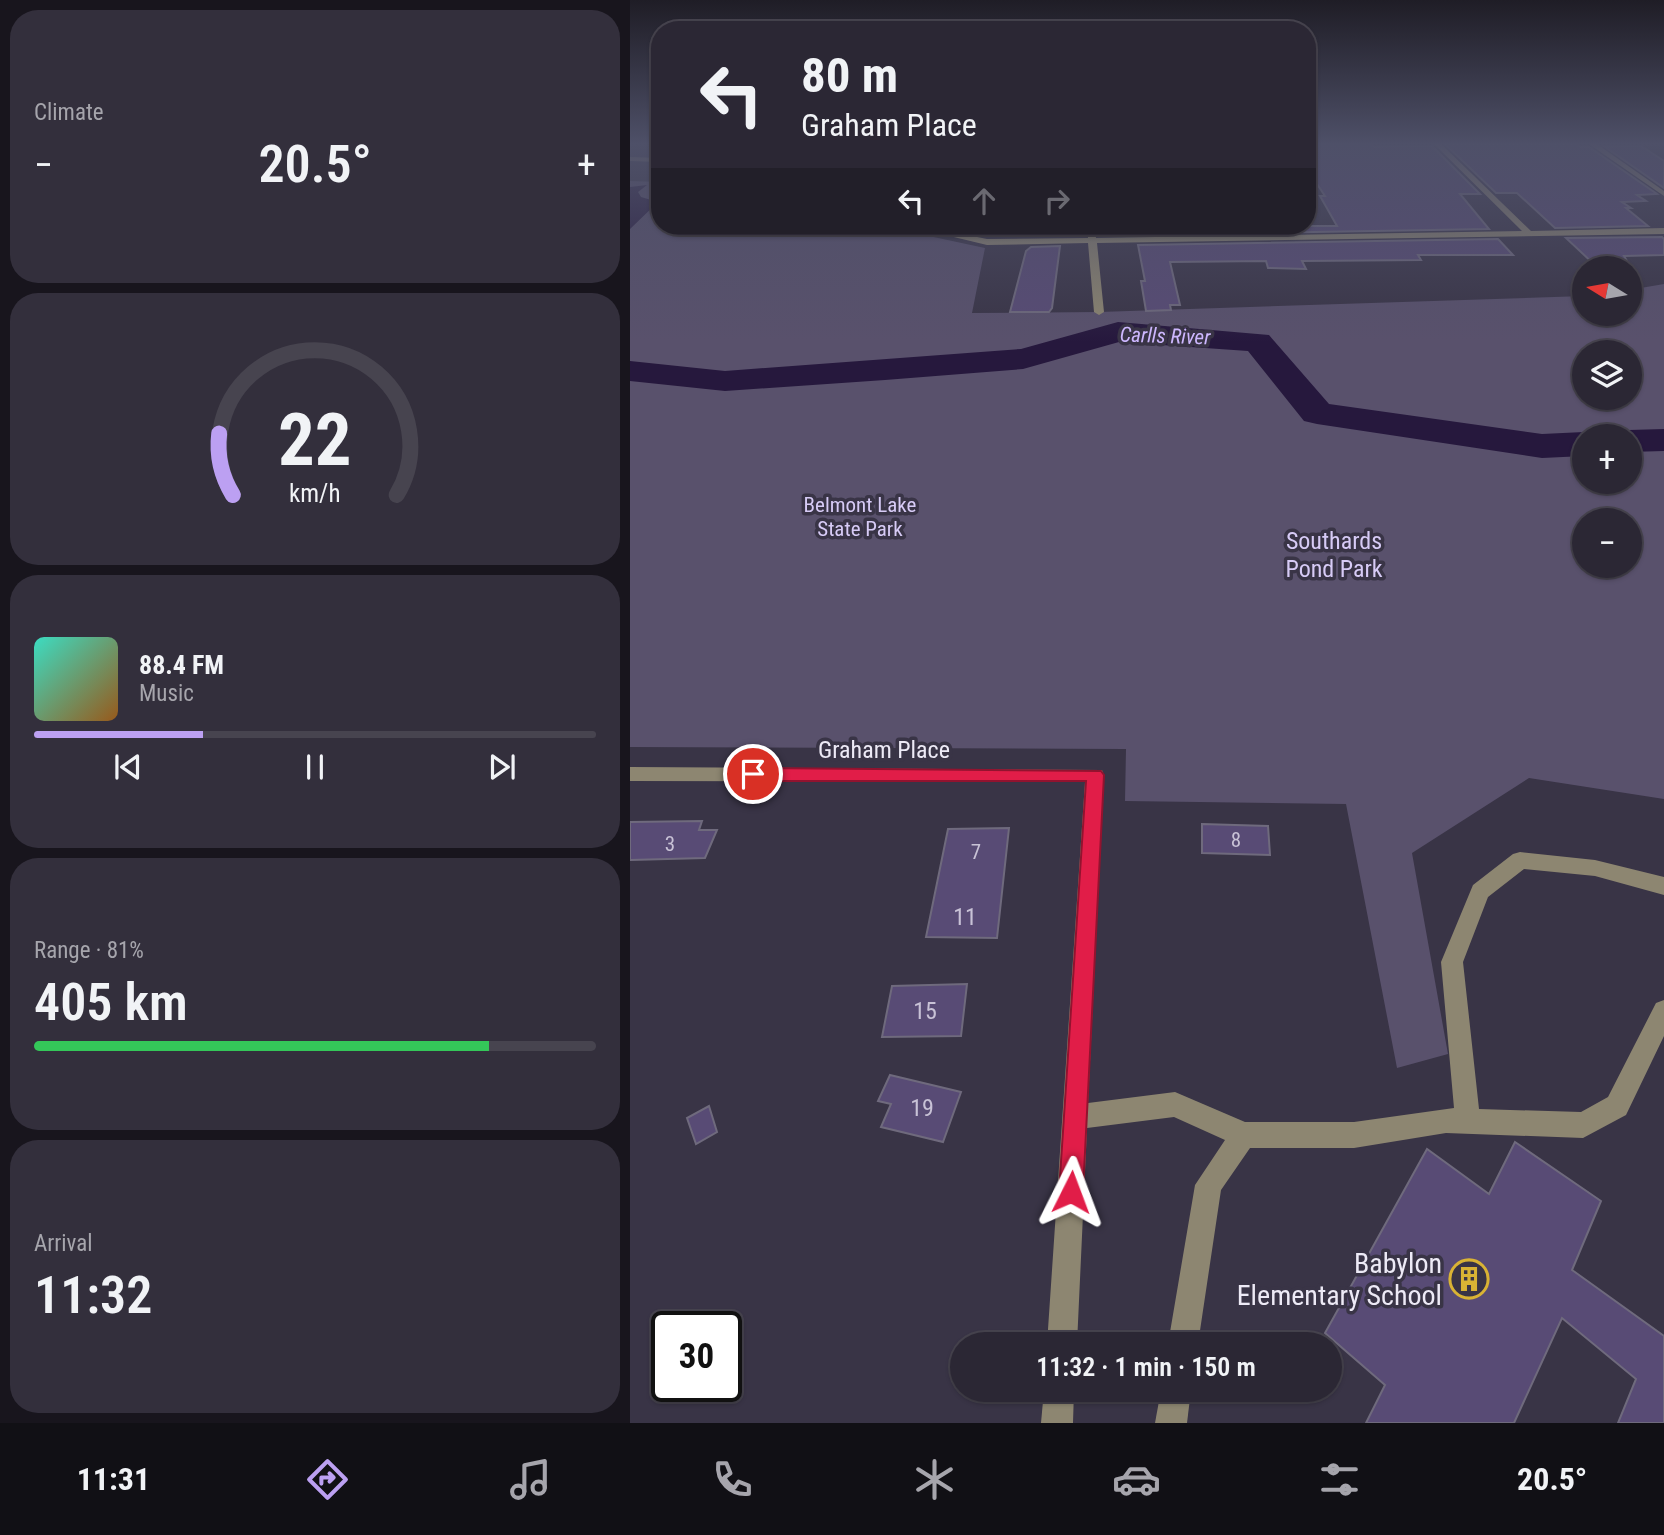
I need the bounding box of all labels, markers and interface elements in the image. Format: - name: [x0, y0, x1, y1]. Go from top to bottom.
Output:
- text: 80 m: [801, 47, 898, 104]
- icon: left: [686, 49, 777, 140]
- text: Climate: [34, 99, 104, 126]
- text: Graham Place: [801, 106, 977, 144]
- text: 20.5°: [258, 134, 372, 195]
- text: −: [34, 143, 53, 187]
- text: +: [577, 143, 596, 187]
- icon: left: [892, 182, 930, 220]
- icon: ahead: [965, 182, 1003, 220]
- icon: right: [1038, 182, 1076, 220]
- north arrow: [1572, 256, 1642, 326]
- map controls: [1572, 256, 1642, 578]
- water label: Carlls River: [1119, 322, 1212, 350]
- button: layers: [1572, 340, 1642, 410]
- text: 22: [278, 397, 352, 483]
- button: +: [1572, 424, 1642, 494]
- text: km/h: [289, 479, 341, 508]
- park label: Belmont Lake State Park: [804, 493, 917, 541]
- button: −: [1572, 508, 1642, 578]
- park label: Southards Pond Park: [1285, 527, 1383, 583]
- text: 88.4 FM: [139, 650, 224, 680]
- text: Music: [139, 680, 194, 707]
- street label: Graham Place: [818, 736, 950, 764]
- pin: [723, 744, 783, 804]
- icon: previous: [109, 748, 147, 786]
- icon: pause: [296, 748, 334, 786]
- icon: next: [483, 748, 521, 786]
- icon: arrive: [734, 755, 772, 793]
- house number: 8: [1231, 828, 1241, 852]
- house number: 3: [665, 832, 675, 856]
- house number: 7: [971, 840, 981, 864]
- house number: 11: [953, 903, 977, 931]
- text: Range · 81%: [34, 937, 144, 964]
- text: 405 km: [34, 972, 188, 1033]
- house number: 15: [913, 997, 937, 1025]
- house number: 19: [910, 1094, 934, 1122]
- position arrow: [1034, 1155, 1108, 1229]
- text: Arrival: [34, 1230, 93, 1257]
- place label: Babylon Elementary School: [1237, 1247, 1442, 1312]
- building icon: Babylon Elementary School: [1448, 1258, 1490, 1300]
- text: 11:32: [34, 1265, 152, 1326]
- speed limit sign: 30: [651, 1311, 742, 1402]
- text: 11:32 · 1 min · 150 m: [1036, 1352, 1256, 1382]
- icon: directions: [303, 1455, 352, 1504]
- icon: music: [506, 1455, 555, 1504]
- icon: phone: [708, 1455, 757, 1504]
- icon: climate: [910, 1455, 959, 1504]
- icon: car: [1112, 1455, 1161, 1504]
- icon: filters: [1315, 1455, 1364, 1504]
- text: 11:31: [77, 1460, 150, 1498]
- text: 20.5°: [1517, 1460, 1587, 1498]

